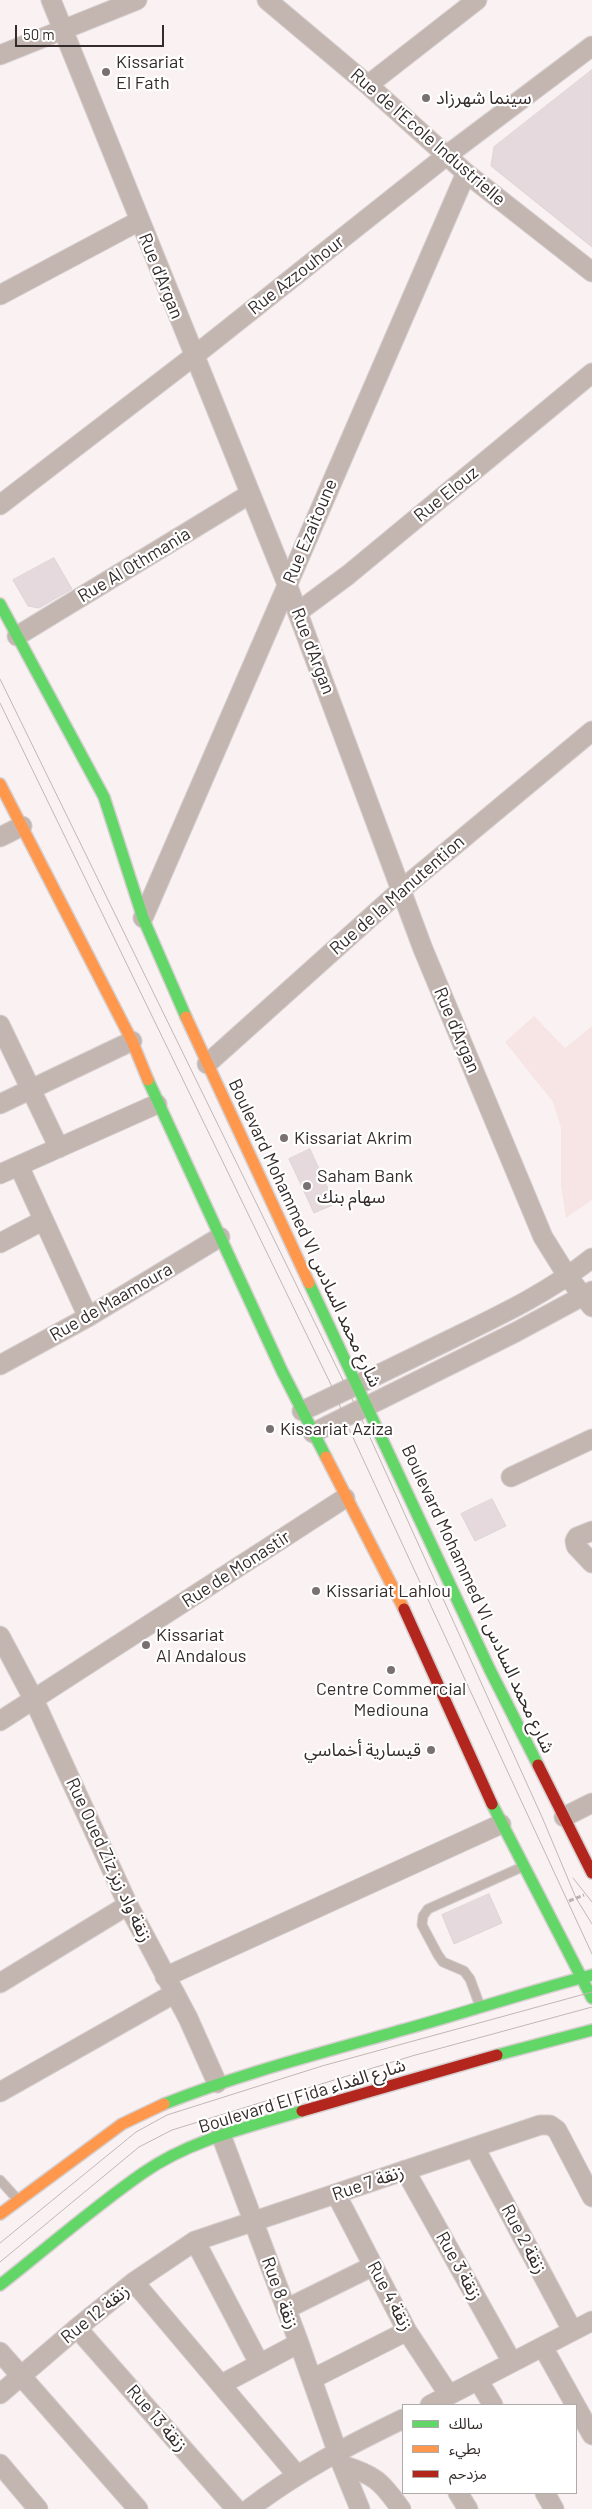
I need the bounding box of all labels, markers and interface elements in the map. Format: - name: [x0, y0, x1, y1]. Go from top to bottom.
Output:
- scale bar: [18, 15, 166, 47]
- text: 50 m: [23, 25, 55, 43]
- place label: Kissariat El Fath: [116, 51, 185, 94]
- street label: Rue de l'Ecole Industrielle: [346, 64, 510, 210]
- marker: Kissariat El Fath: [100, 66, 112, 78]
- place label: سينما شهرزاد: [436, 87, 532, 109]
- marker: سينما شهرزاد: [420, 92, 432, 104]
- street label: Rue d'Argan: [134, 230, 188, 322]
- street label: Rue Azzouhour: [244, 231, 348, 319]
- street label: Rue Elouz: [410, 462, 482, 526]
- street label: Rue Ezaitoune: [278, 475, 342, 587]
- street label: Rue Al Othmania: [74, 523, 194, 607]
- street label: Rue d'Argan: [287, 605, 339, 697]
- street label: Rue de la Manutention: [325, 831, 469, 959]
- street label: Rue d'Argan: [429, 984, 485, 1076]
- street label: Boulevard Mohammed VI شارع محمد السادس: [224, 1075, 386, 1391]
- place label: Kissariat Akrim: [294, 1127, 412, 1149]
- marker: Kissariat Akrim: [278, 1132, 290, 1144]
- place label: Saham Bank سهام بنك: [317, 1165, 413, 1208]
- marker: Saham Bank سهام بنك: [301, 1180, 313, 1192]
- street label: Rue de Maamoura: [46, 1258, 176, 1346]
- place label: Kissariat Aziza: [280, 1418, 393, 1440]
- marker: Kissariat Aziza: [264, 1423, 276, 1435]
- street label: Boulevard Mohammed VI شارع محمد السادس: [397, 1441, 559, 1757]
- street label: Rue de Monastir: [178, 1526, 294, 1612]
- place label: Kissariat Lahlou: [326, 1580, 451, 1602]
- marker: Kissariat Lahlou: [310, 1585, 322, 1597]
- place label: Kissariat Al Andalous: [156, 1624, 246, 1666]
- marker: Kissariat Al Andalous: [140, 1639, 152, 1651]
- marker: Centre Commercial Mediouna: [385, 1664, 397, 1676]
- place label: Centre Commercial Mediouna: [316, 1678, 466, 1720]
- place label: قيسارية أخماسي: [304, 1739, 421, 1761]
- marker: قيسارية أخماسي: [425, 1744, 437, 1756]
- street label: Rue Oued Ziz زنقة واد زيز: [61, 1774, 157, 1946]
- street label: Boulevard El Fida شارع الفداء: [196, 2054, 408, 2138]
- street label: Rue 7 زنقة: [329, 2161, 407, 2205]
- street label: Rue 2 زنقة: [497, 2201, 551, 2277]
- street label: Rue 3 زنقة: [431, 2228, 487, 2304]
- street label: Rue 8 زنقة: [257, 2254, 303, 2332]
- street label: Rue 4 زنقة: [363, 2257, 417, 2335]
- street label: Rue 12 زنقة: [56, 2280, 134, 2348]
- street label: Rue 13 زنقة: [122, 2380, 192, 2456]
- legend: [402, 2404, 577, 2494]
- text: سالك: [449, 2414, 483, 2432]
- text: بطيء: [449, 2439, 481, 2457]
- text: مزدحم: [449, 2464, 487, 2482]

